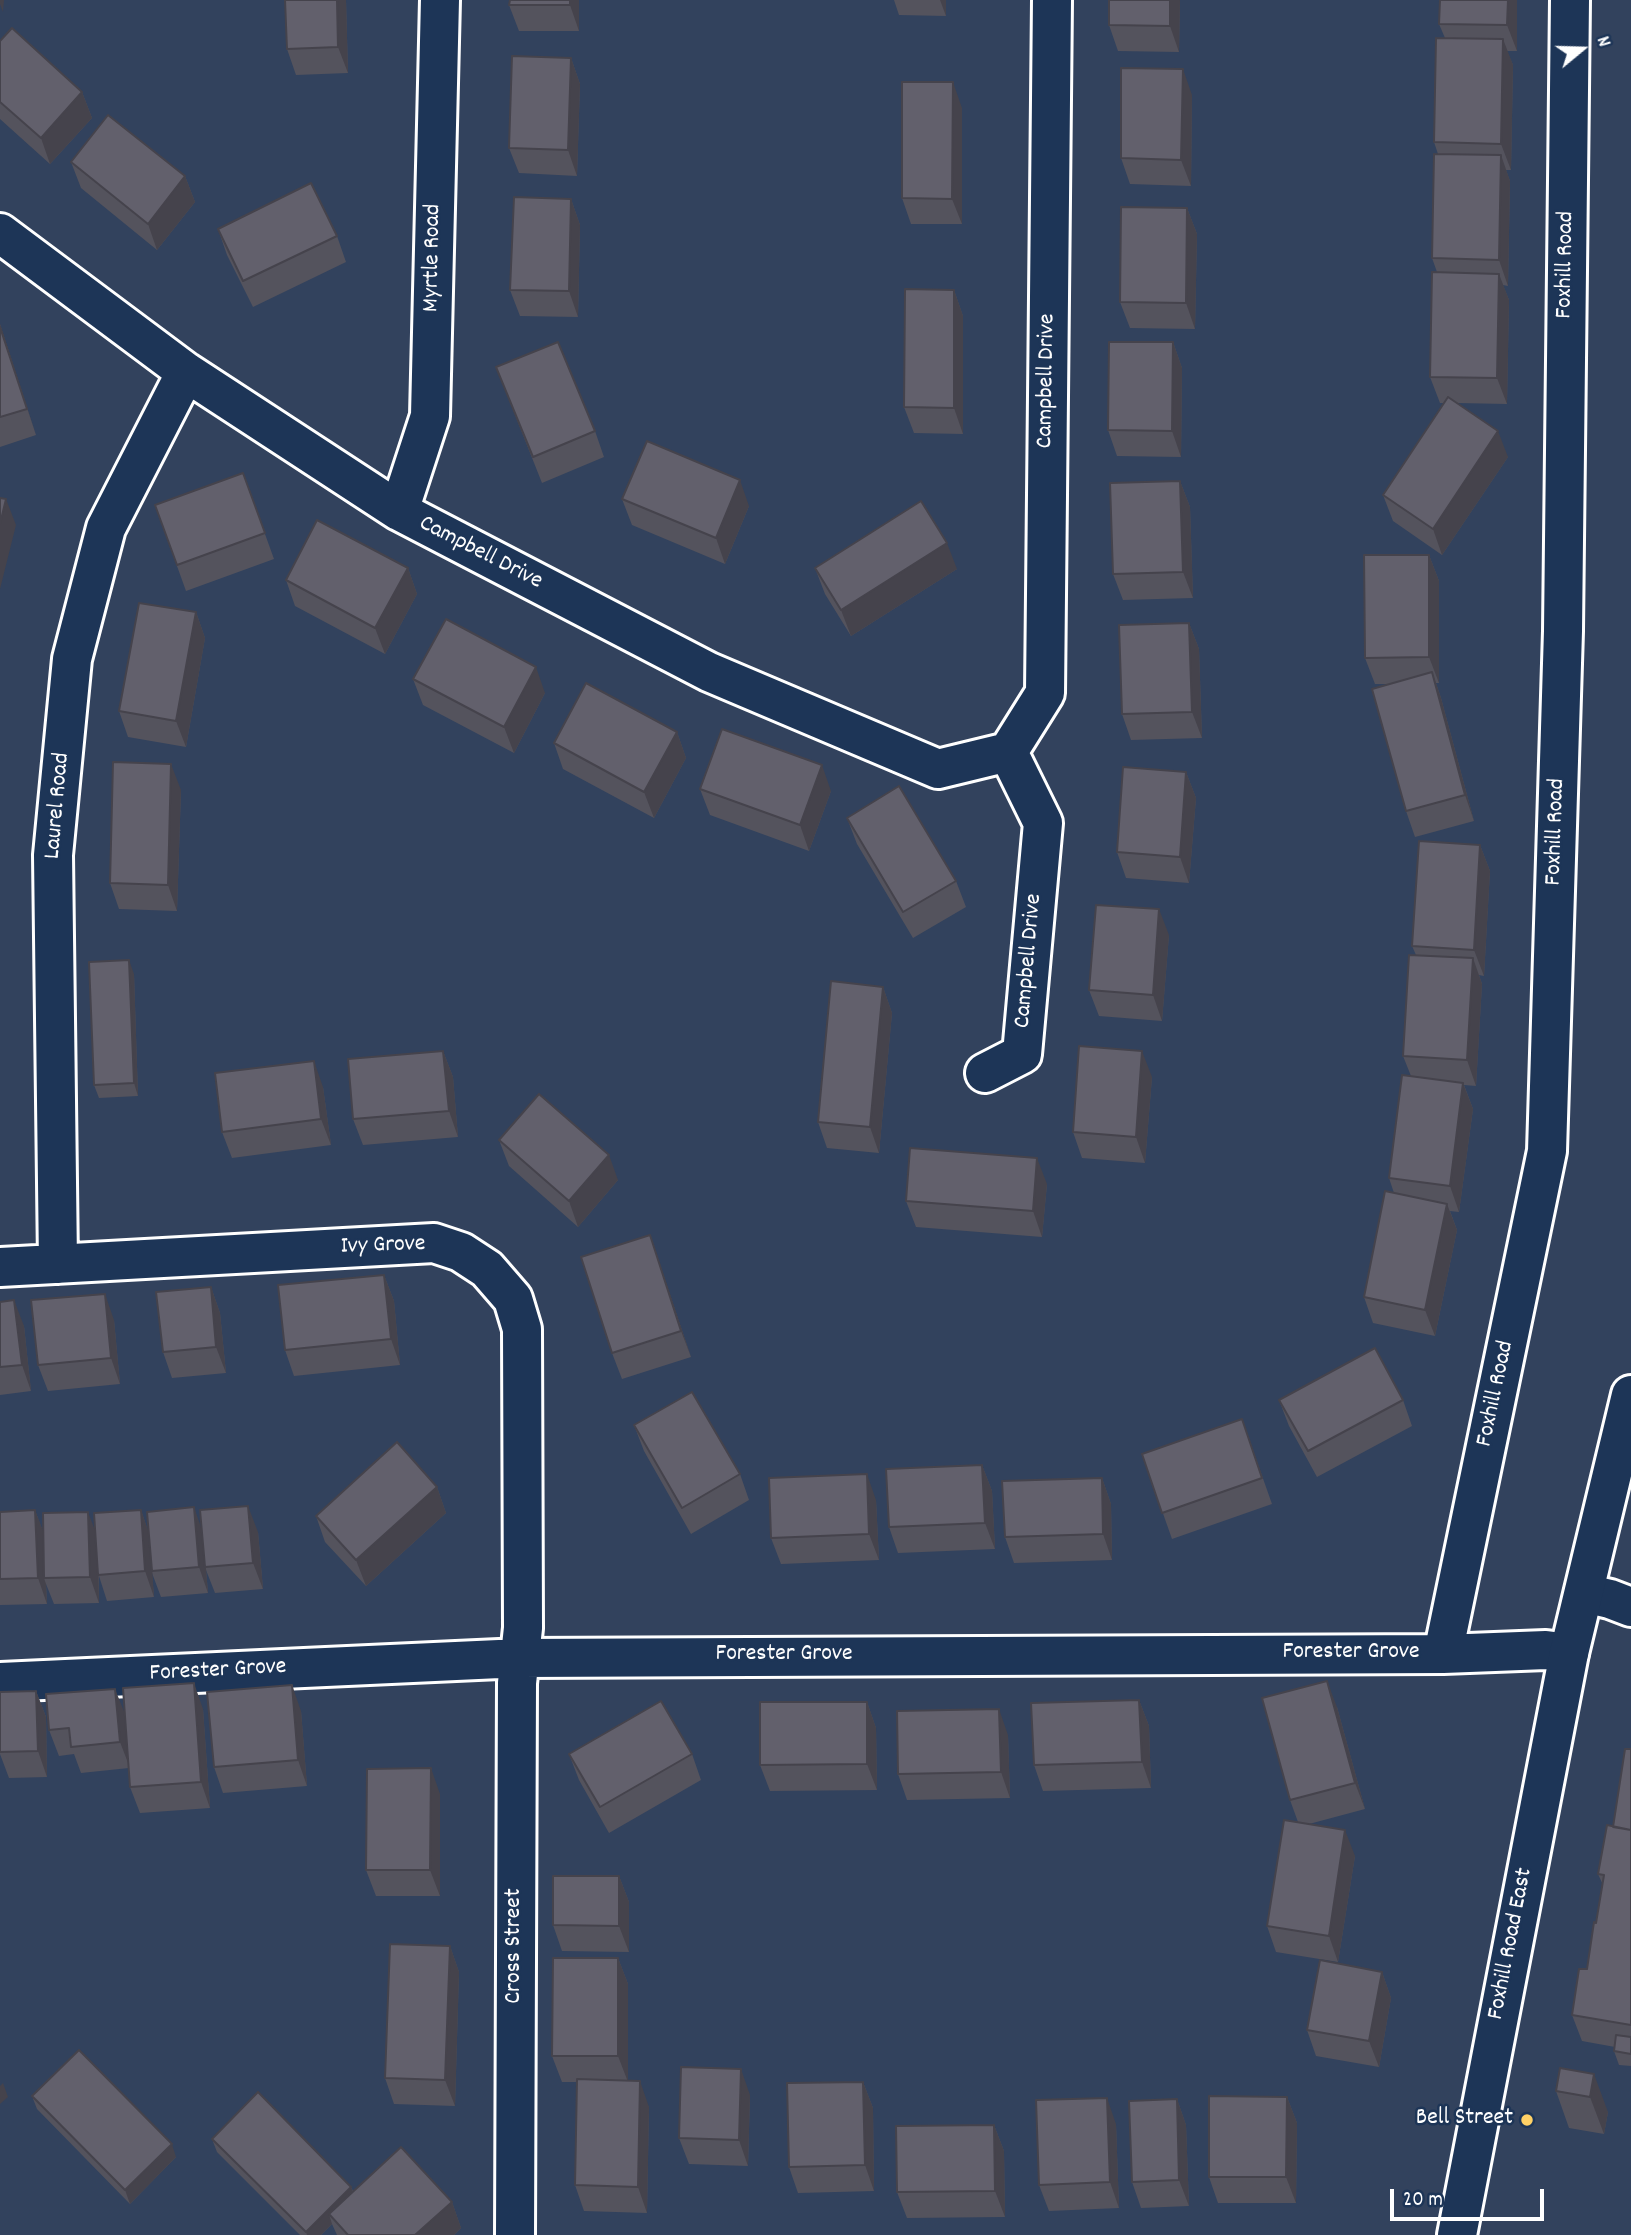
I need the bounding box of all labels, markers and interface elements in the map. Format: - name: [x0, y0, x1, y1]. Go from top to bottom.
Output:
- north arrow: [1547, 14, 1617, 84]
- text: N: [1588, 33, 1617, 51]
- street label: Myrtle Road: [419, 204, 449, 312]
- street label: Foxhill Road: [1552, 211, 1582, 319]
- street label: Campbell Drive: [1032, 313, 1064, 449]
- street label: Campbell Drive: [413, 511, 547, 597]
- street label: Laurel Road: [40, 751, 78, 861]
- street label: Foxhill Road: [1541, 778, 1573, 886]
- street label: Campbell Drive: [1010, 893, 1050, 1029]
- street label: Ivy Grove: [340, 1231, 426, 1263]
- street label: Foxhill Road: [1472, 1338, 1522, 1450]
- street label: Forester Grove: [1282, 1640, 1420, 1668]
- street label: Forester Grove: [715, 1642, 853, 1670]
- street label: Forester Grove: [149, 1654, 287, 1690]
- street label: Foxhill Road East: [1483, 1866, 1541, 2022]
- street label: Cross Street: [502, 1888, 530, 2004]
- place label: Bell Street: [1416, 2106, 1513, 2134]
- marker: Bell Street: [1519, 2112, 1535, 2128]
- scale bar: [1393, 2176, 1547, 2220]
- text: 20 m: [1403, 2186, 1443, 2216]

